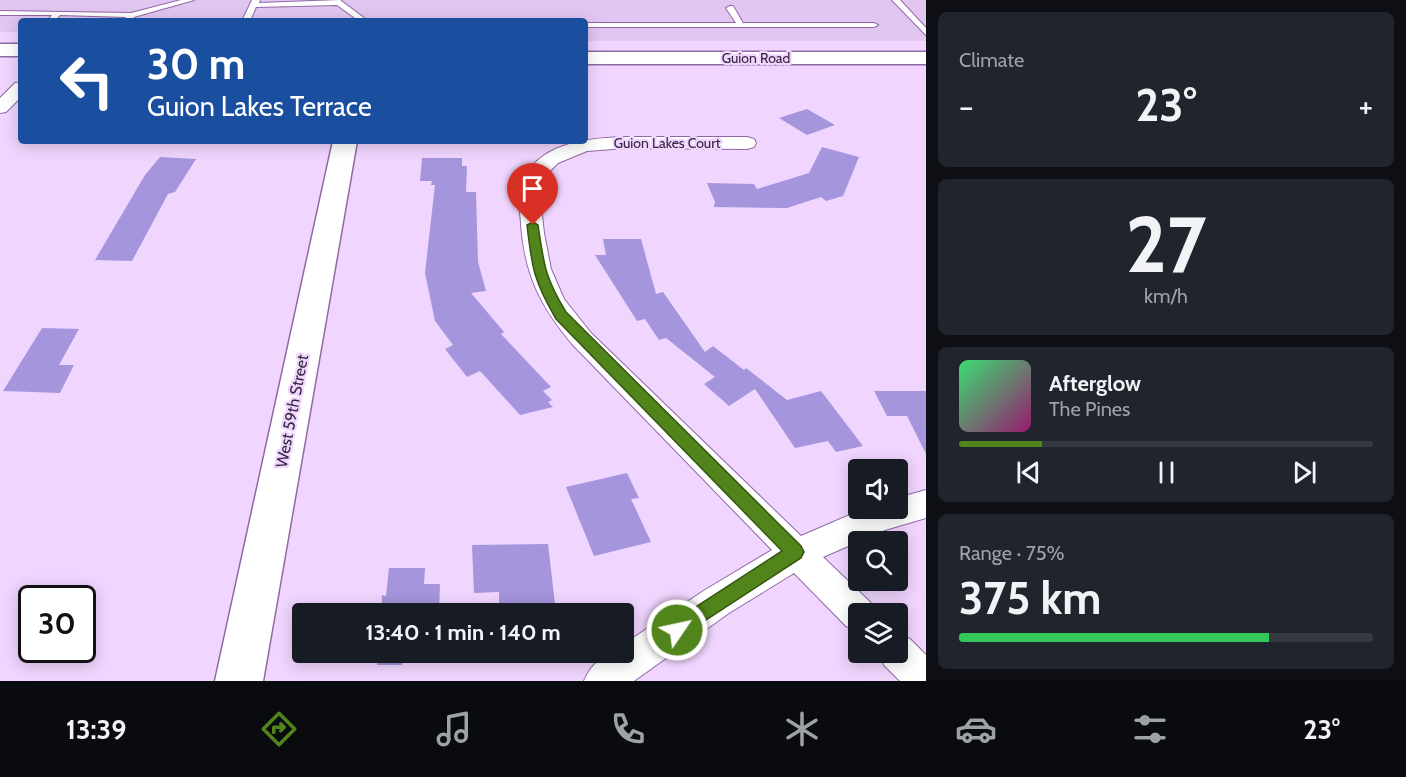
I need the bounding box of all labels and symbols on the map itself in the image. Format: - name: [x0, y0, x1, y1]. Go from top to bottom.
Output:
- street label: Guion Road: [722, 49, 790, 67]
- street label: Guion Lakes Court: [614, 134, 721, 152]
- pin: [507, 163, 558, 225]
- street label: West 59th Street: [272, 352, 312, 469]
- speed limit sign: 30: [18, 585, 96, 663]
- position arrow: [645, 598, 709, 662]

